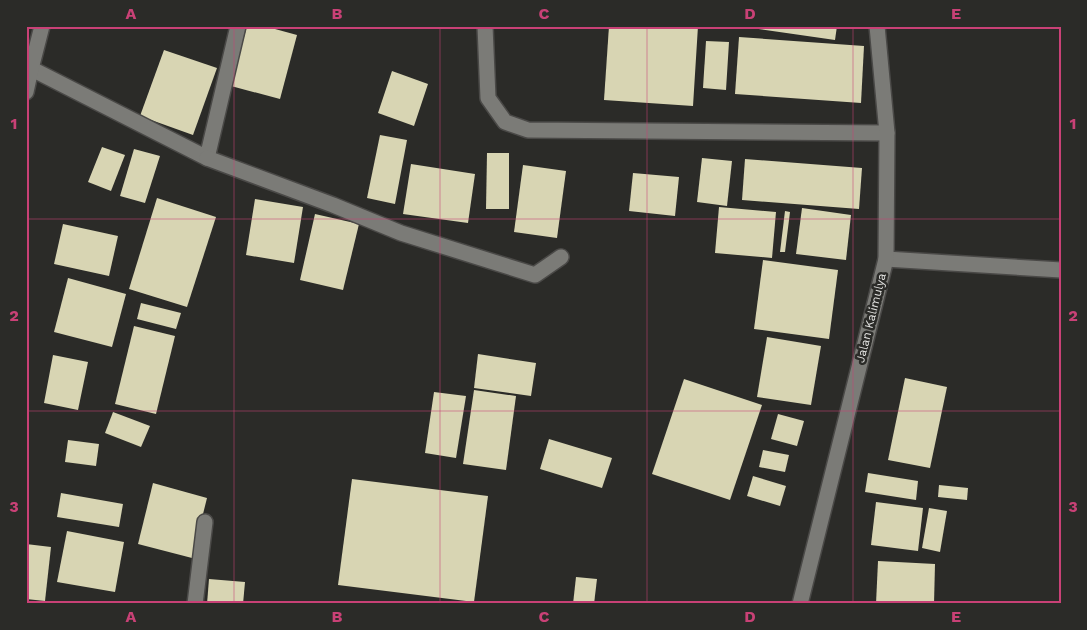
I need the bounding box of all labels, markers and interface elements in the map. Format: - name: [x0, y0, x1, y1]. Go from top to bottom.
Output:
- text: A: [126, 4, 137, 23]
- text: B: [332, 4, 343, 23]
- text: C: [539, 4, 550, 23]
- text: D: [744, 4, 756, 23]
- text: E: [951, 4, 961, 23]
- text: 1: [11, 114, 17, 133]
- text: 1: [1070, 114, 1076, 133]
- street label: Jalan Kalimulya: [853, 272, 889, 364]
- text: 2: [9, 306, 19, 325]
- text: 2: [1068, 306, 1078, 325]
- text: 3: [9, 497, 19, 516]
- text: 3: [1068, 497, 1078, 516]
- text: A: [126, 607, 137, 626]
- text: B: [332, 607, 343, 626]
- text: C: [539, 607, 550, 626]
- text: D: [744, 607, 756, 626]
- text: E: [951, 607, 961, 626]

